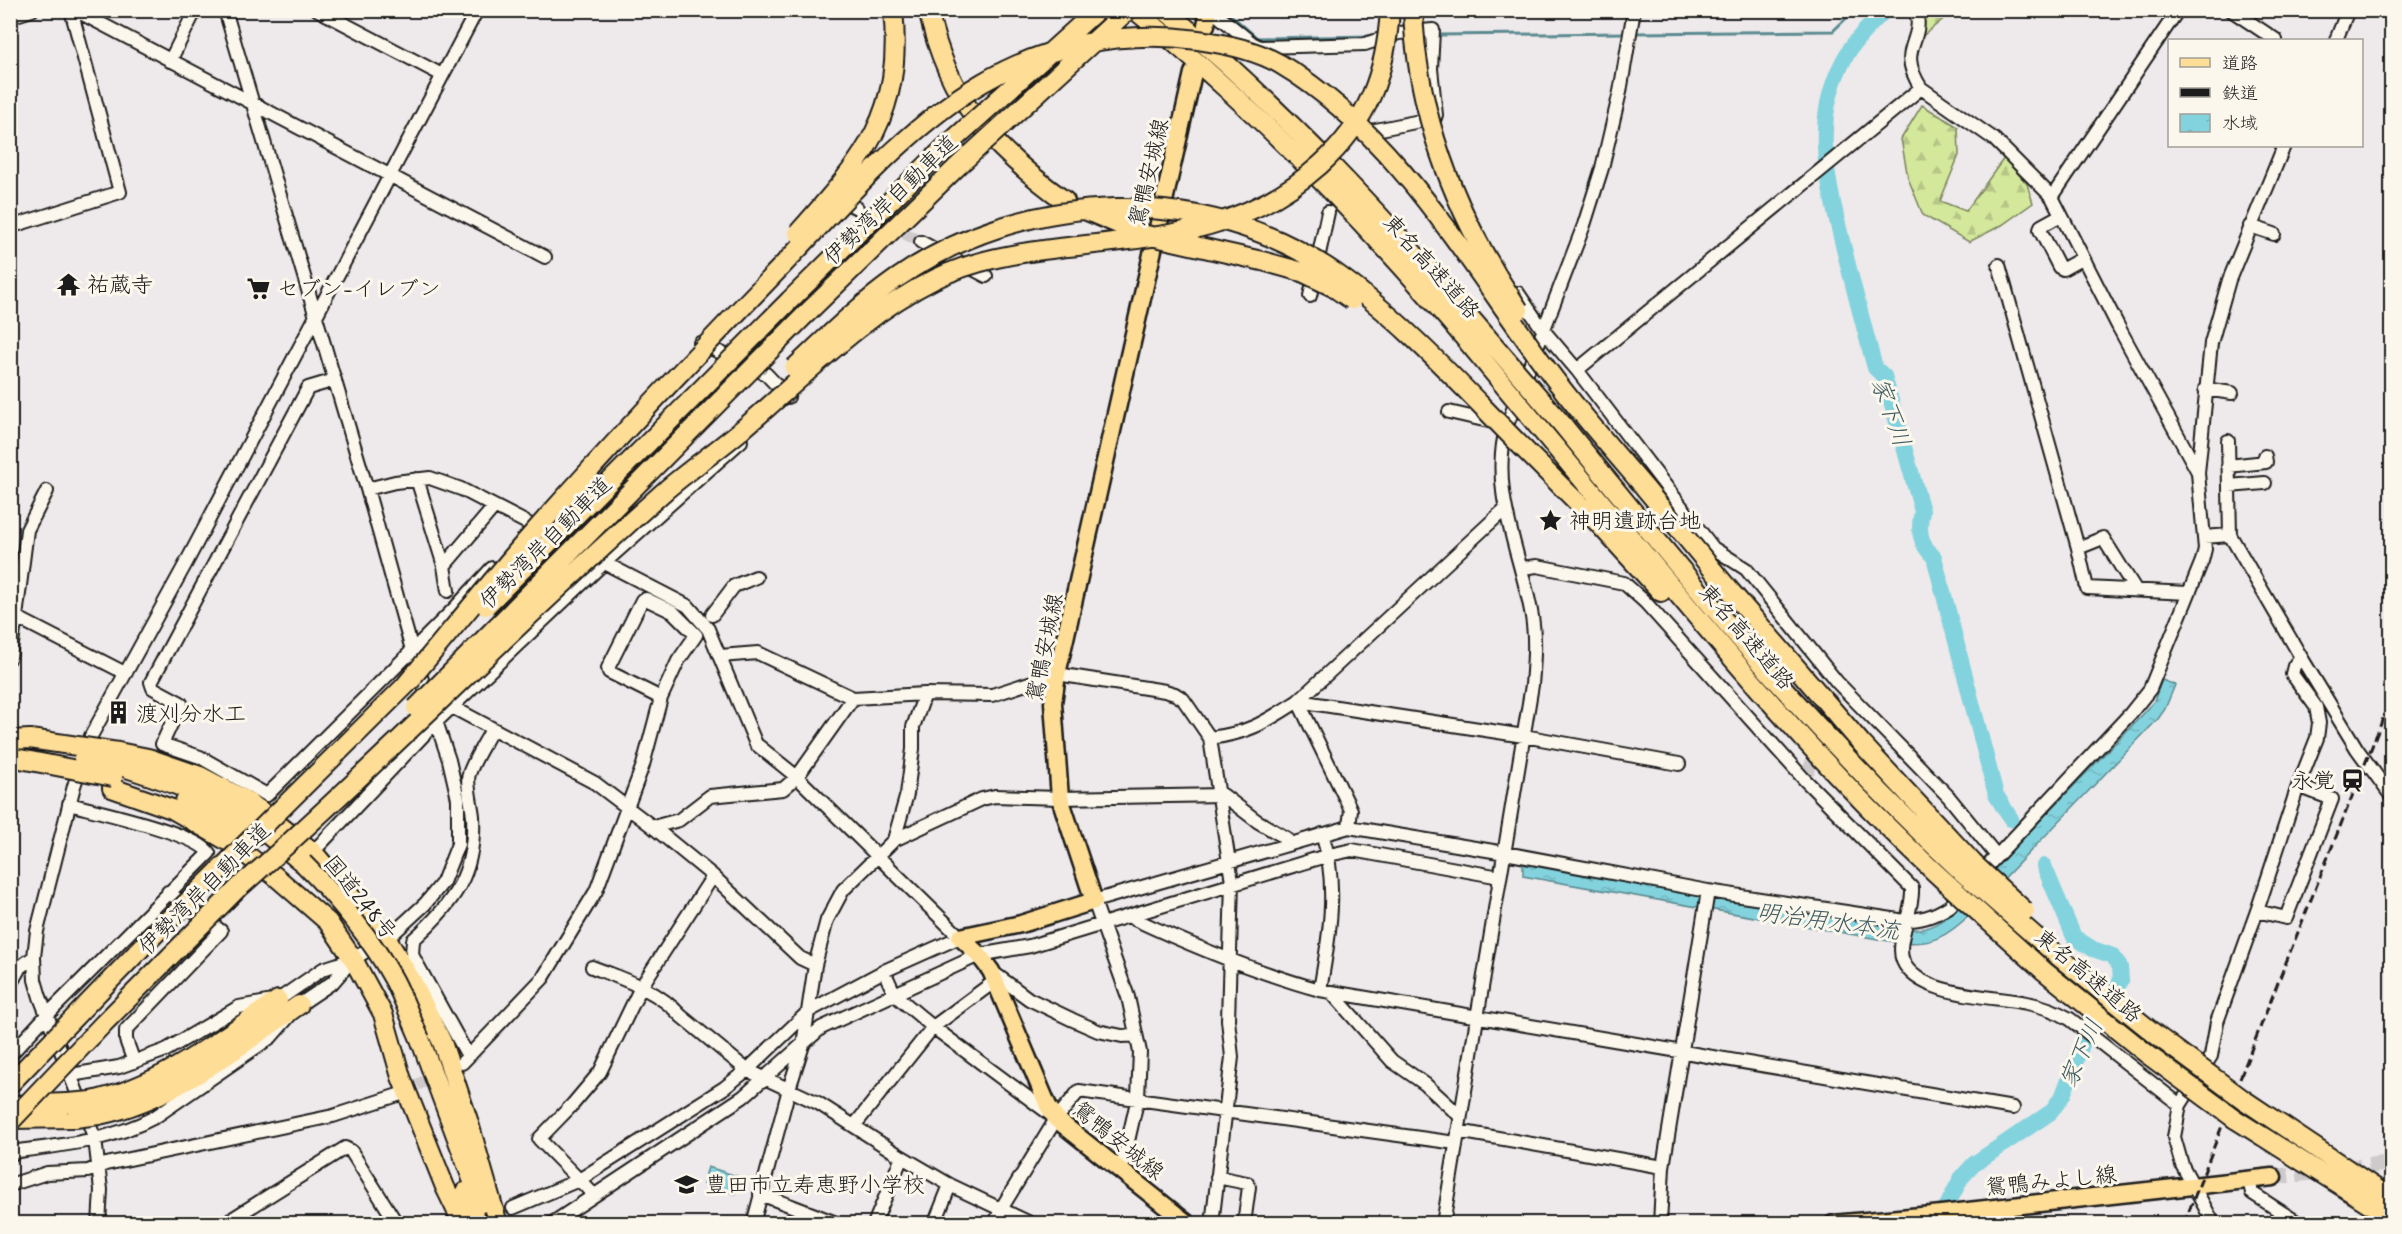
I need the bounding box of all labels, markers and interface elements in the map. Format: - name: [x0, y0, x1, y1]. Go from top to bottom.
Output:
- legend: [2168, 39, 2363, 147]
- text: 道路: [2222, 52, 2258, 76]
- text: 鉄道: [2222, 82, 2258, 106]
- text: 水域: [2222, 112, 2258, 136]
- street label: 鴛鴨安城線: [1124, 116, 1176, 229]
- street label: 伊勢湾岸自動車道: [818, 129, 964, 272]
- street label: 東名高速道路: [1376, 209, 1485, 326]
- temple icon: 祐蔵寺: [56, 271, 82, 297]
- place label: 祐蔵寺: [87, 272, 153, 300]
- supermarket icon: セブン-イレブン: [246, 275, 272, 301]
- place label: セブン-イレブン: [277, 276, 441, 304]
- water label: 家下川: [1863, 373, 1916, 452]
- street label: 伊勢湾岸自動車道: [474, 471, 619, 616]
- place icon: 神明遺跡台地: [1538, 507, 1564, 533]
- place label: 神明遺跡台地: [1569, 508, 1701, 536]
- street label: 東名高速道路: [1692, 578, 1799, 696]
- street label: 鴛鴨安城線: [1022, 591, 1070, 704]
- building icon: 渡刈分水工: [105, 700, 131, 726]
- place label: 渡刈分水工: [136, 701, 246, 729]
- station icon: 永覚: [2340, 767, 2366, 793]
- place label: 永覚: [2291, 768, 2335, 796]
- street label: 伊勢湾岸自動車道: [133, 817, 278, 962]
- street label: 国道248号: [316, 850, 402, 947]
- water label: 明治用水本流: [1754, 897, 1903, 948]
- street label: 東名高速道路: [2028, 923, 2147, 1030]
- water label: 家下川: [2054, 1014, 2111, 1093]
- street label: 鴛鴨安城線: [1066, 1096, 1169, 1187]
- street label: 鴛鴨みよし線: [1984, 1161, 2118, 1203]
- school or university icon: 豊田市立寿恵野小学校: [674, 1171, 700, 1197]
- place label: 豊田市立寿恵野小学校: [705, 1172, 925, 1200]

